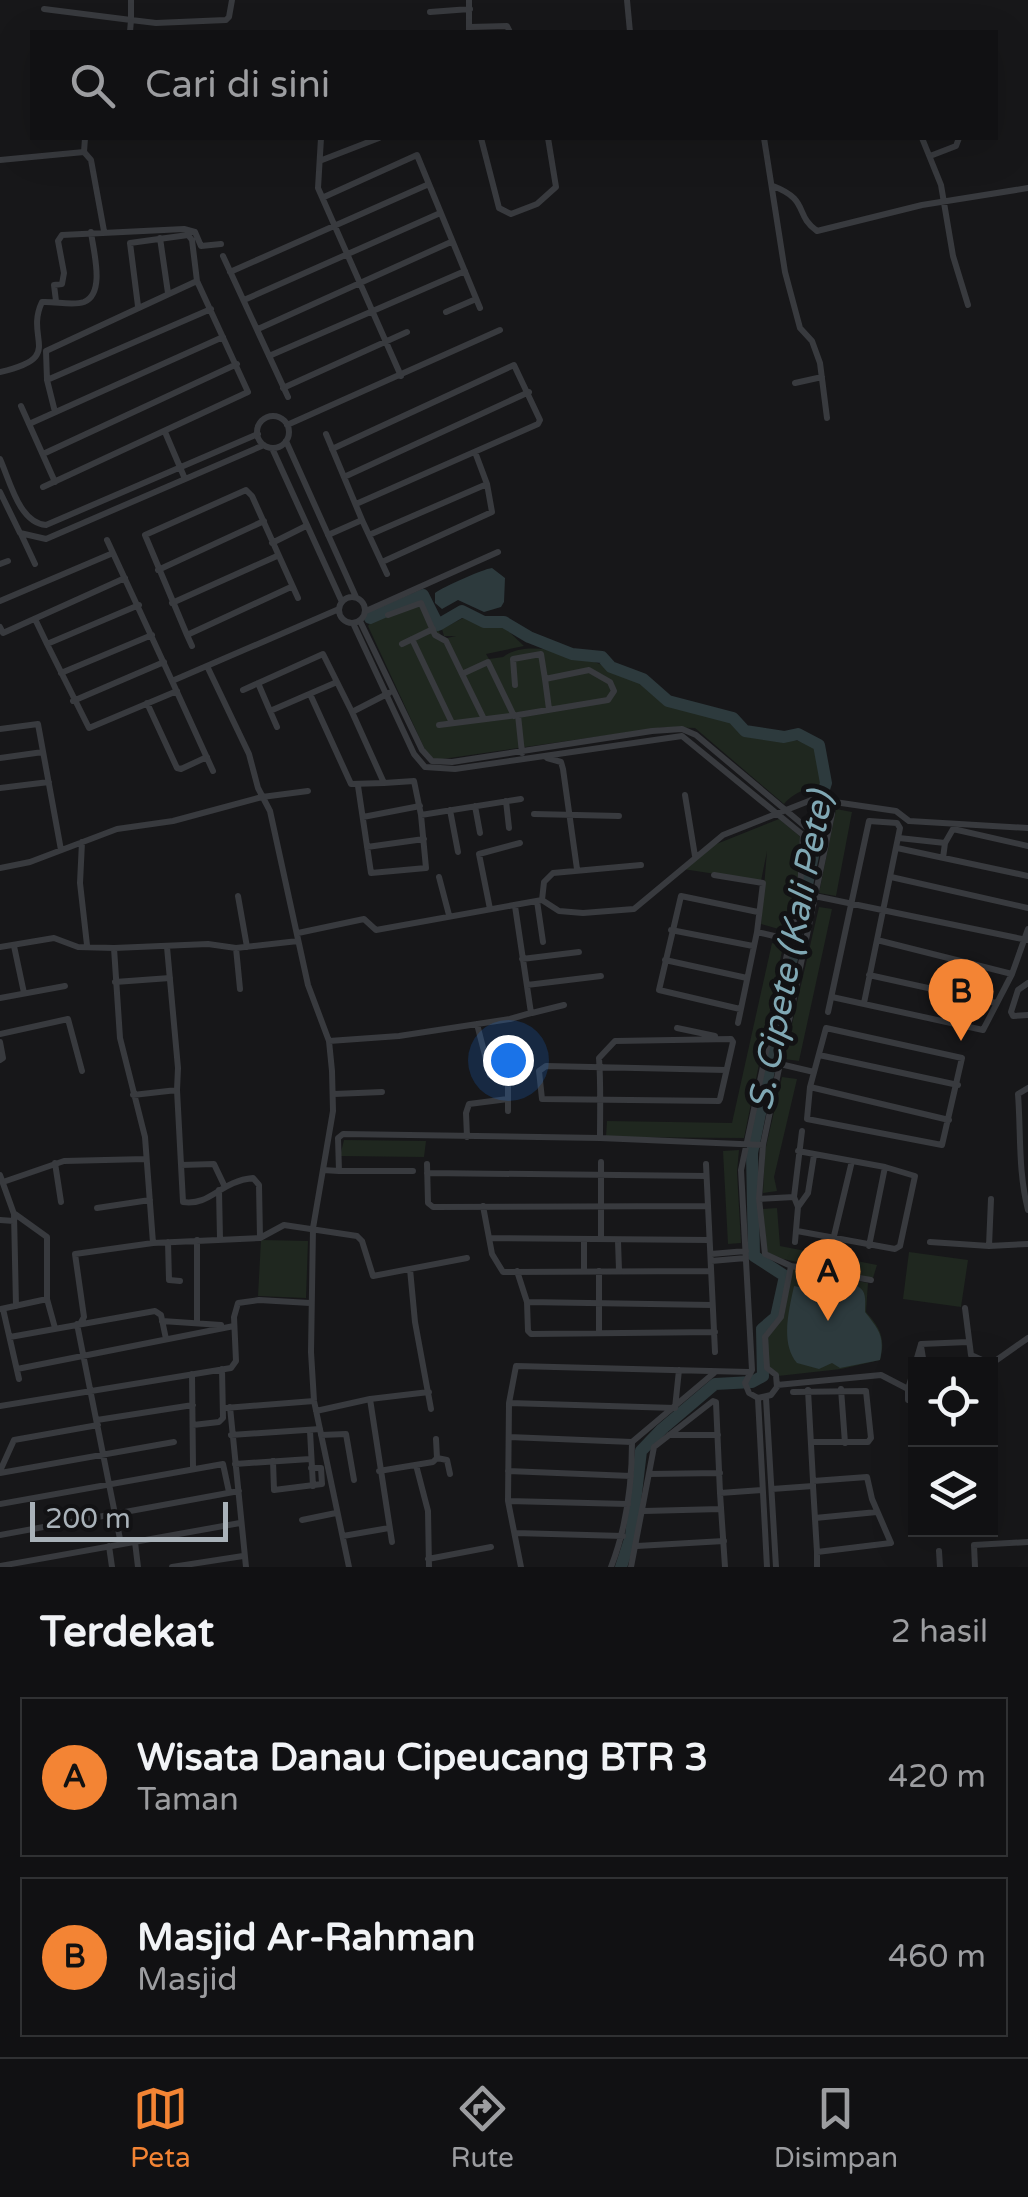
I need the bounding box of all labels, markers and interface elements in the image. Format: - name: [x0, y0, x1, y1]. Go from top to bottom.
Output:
- search box: [30, 30, 998, 140]
- icon: search: [65, 58, 120, 113]
- text: Cari di sini: [145, 62, 330, 108]
- water label: S. Cipete (Kali Pete): [739, 786, 843, 1114]
- pin: B: [928, 958, 994, 1041]
- your location: [483, 1035, 534, 1086]
- pin: A: [796, 1238, 860, 1321]
- map controls: [908, 1357, 998, 1537]
- button: locate: [908, 1357, 998, 1447]
- button: layers: [908, 1447, 998, 1537]
- scale bar: [30, 1497, 228, 1542]
- text: 200 m: [45, 1502, 131, 1536]
- text: Terdekat: [40, 1607, 214, 1658]
- text: 2 hasil: [891, 1613, 988, 1651]
- text: Wisata Danau Cipeucang BTR 3: [137, 1735, 708, 1781]
- text: A: [63, 1758, 86, 1796]
- text: 420 m: [888, 1758, 986, 1796]
- text: Taman: [137, 1781, 239, 1819]
- text: Masjid Ar-Rahman: [137, 1915, 475, 1961]
- text: B: [63, 1938, 86, 1976]
- text: 460 m: [888, 1938, 986, 1976]
- text: Masjid: [137, 1961, 238, 1999]
- tab: Peta: [130, 2081, 191, 2175]
- tab: Rute: [451, 2081, 514, 2175]
- tab: Disimpan: [774, 2081, 898, 2175]

